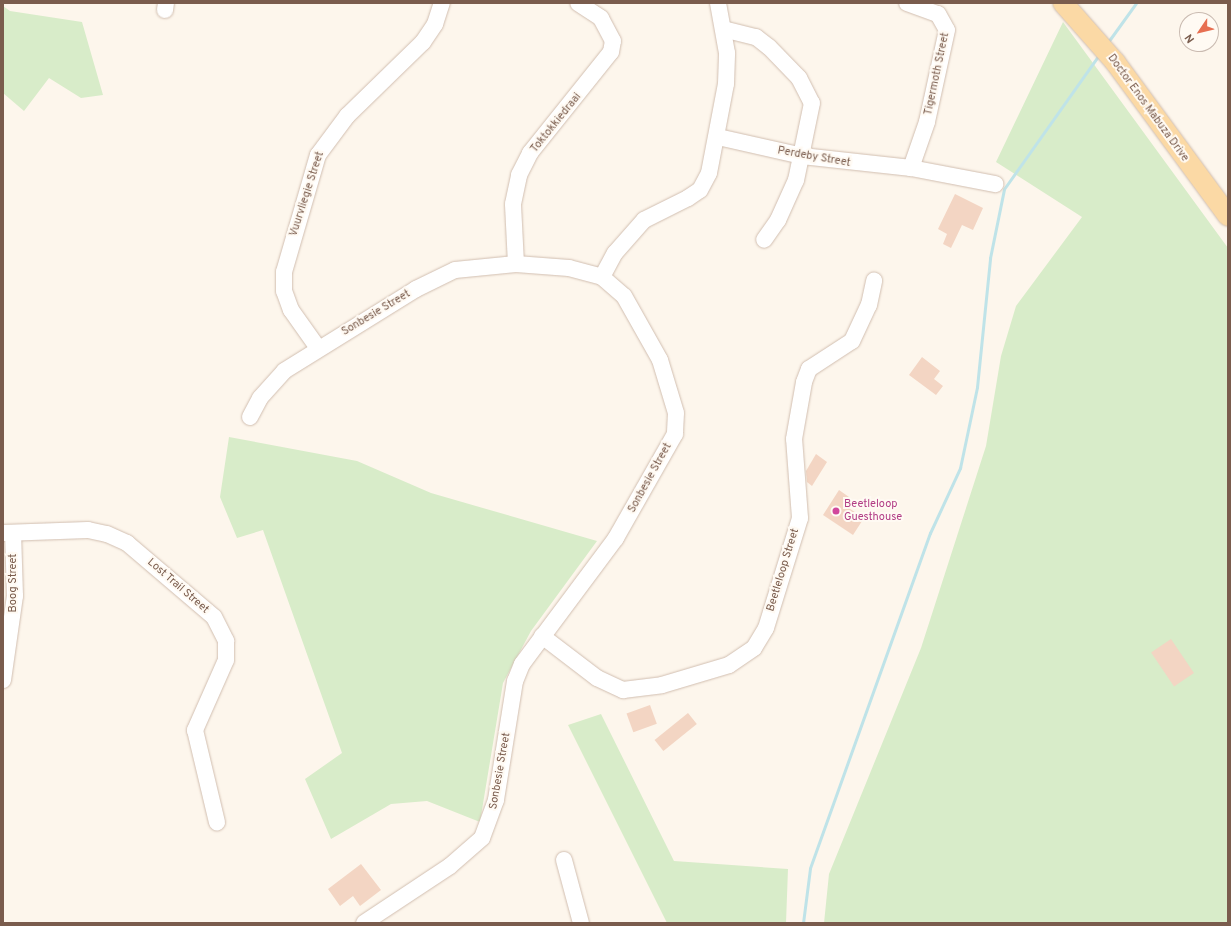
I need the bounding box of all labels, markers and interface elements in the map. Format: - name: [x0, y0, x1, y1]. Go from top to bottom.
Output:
- north arrow: [1179, 12, 1219, 52]
- street label: Tigermoth Street: [922, 31, 952, 117]
- text: N: [1182, 31, 1198, 46]
- street label: Doctor Enos Mabuza Drive: [1105, 52, 1191, 164]
- street label: Toktokkiedraai: [528, 91, 584, 155]
- street label: Perdeby Street: [776, 144, 852, 170]
- street label: Vuurvliegie Street: [287, 150, 327, 238]
- street label: Sonbesie Street: [339, 287, 413, 339]
- street label: Sonbesie Street: [625, 441, 675, 515]
- place label: Beetleloop Guesthouse: [844, 498, 902, 524]
- marker: Beetleloop Guesthouse: [831, 506, 841, 516]
- street label: Beetleloop Street: [764, 527, 802, 613]
- street label: Boog Street: [6, 553, 20, 613]
- street label: Lost Trail Street: [144, 555, 212, 617]
- street label: Sonbesie Street: [487, 732, 513, 810]

